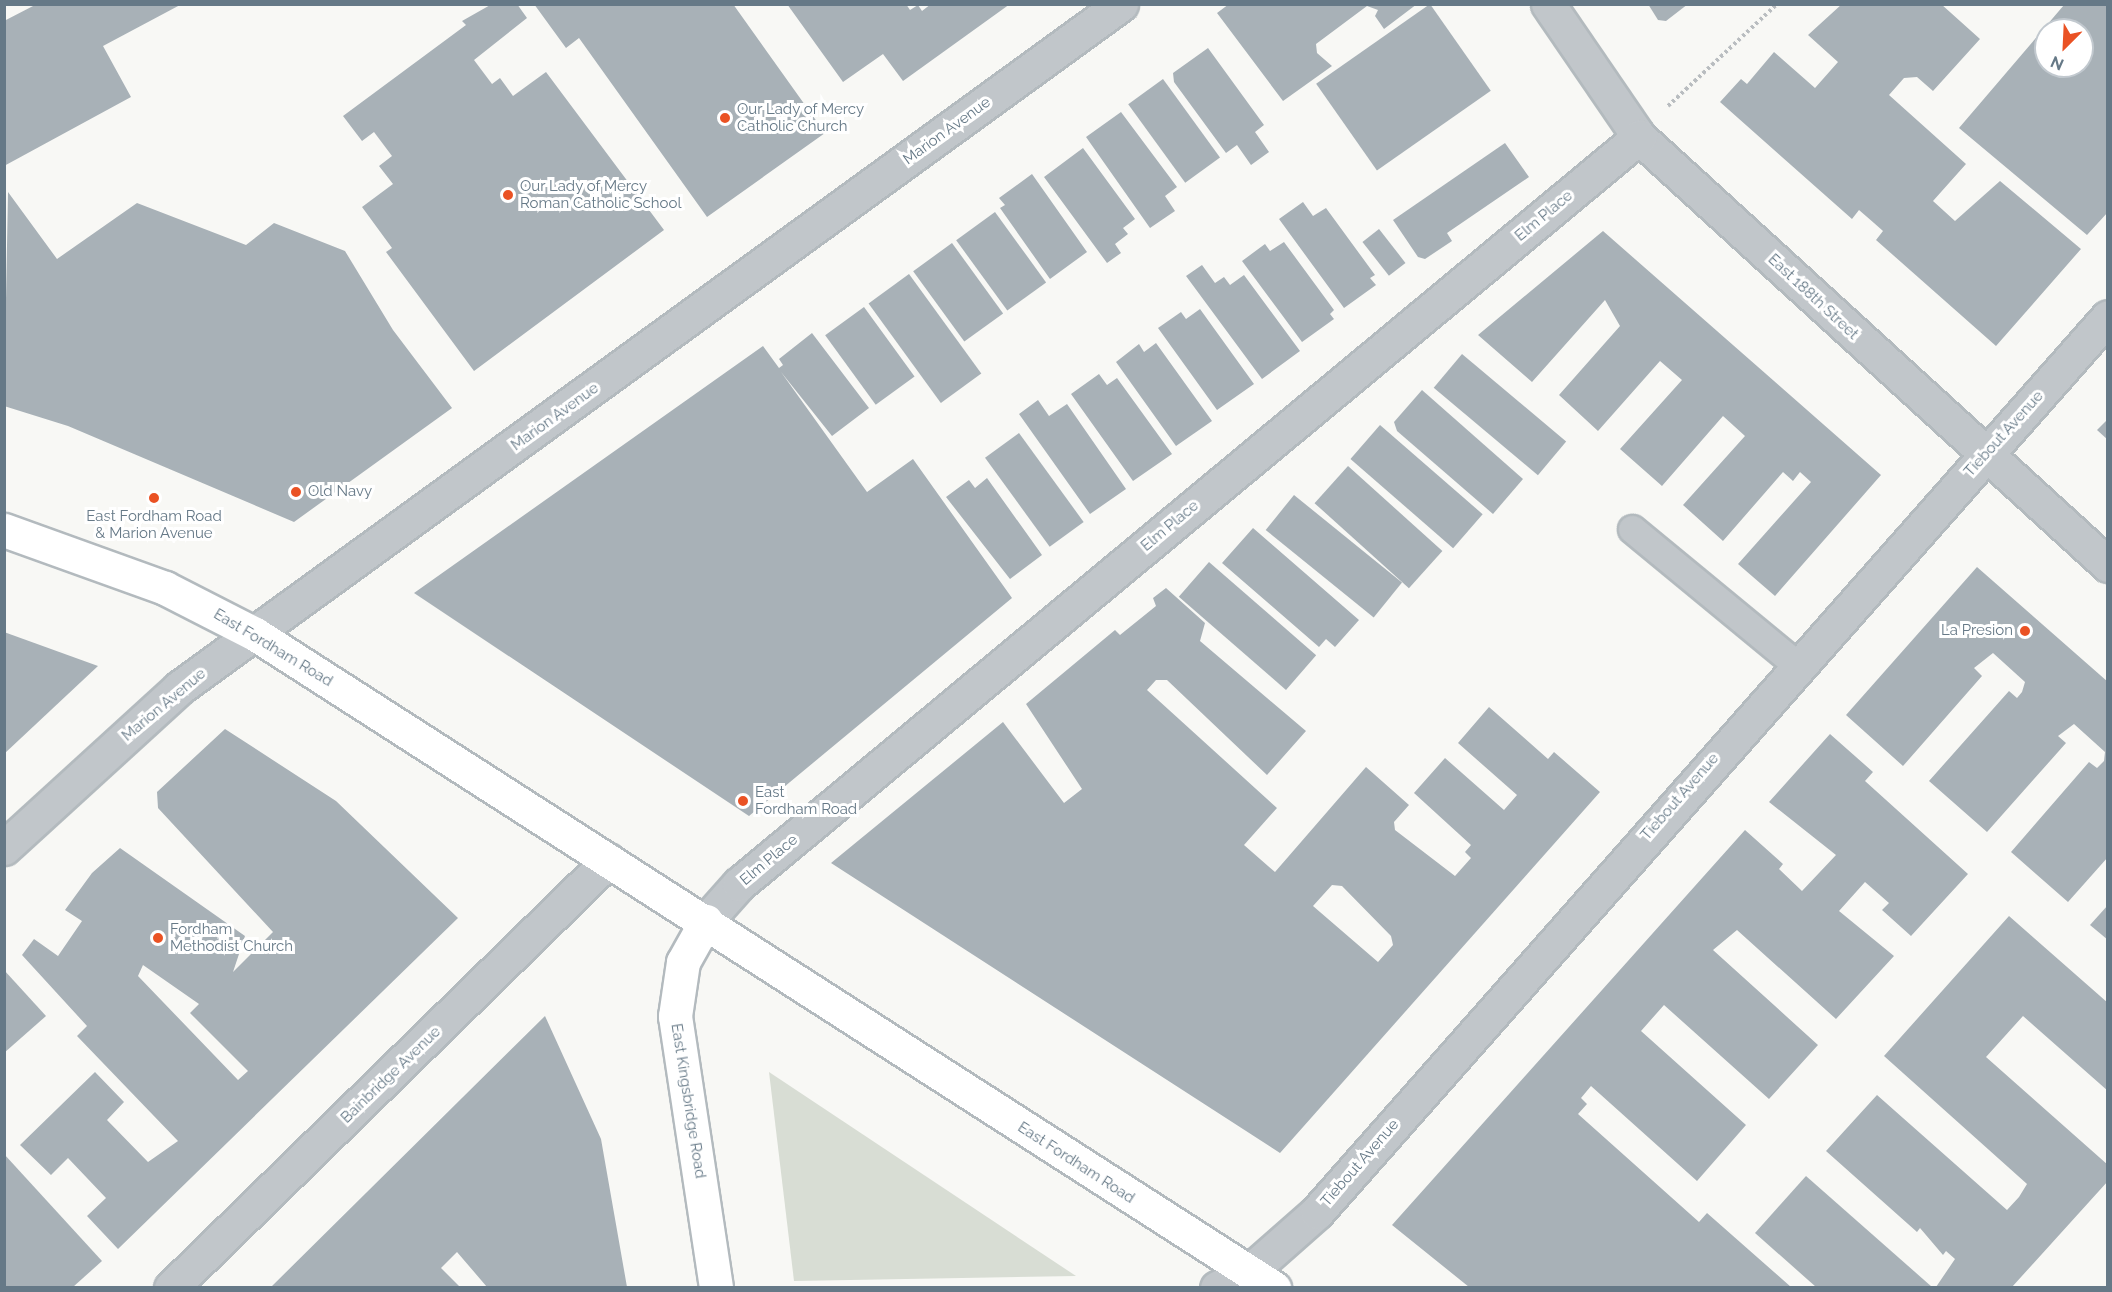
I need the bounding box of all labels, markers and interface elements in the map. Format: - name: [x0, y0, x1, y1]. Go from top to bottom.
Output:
- north arrow: [2034, 18, 2094, 78]
- text: N: [2048, 52, 2067, 74]
- street label: Marion Avenue: [900, 93, 994, 169]
- place label: Our Lady of Mercy Catholic Church: [737, 100, 865, 135]
- marker: Our Lady of Mercy Catholic Church: [718, 111, 732, 125]
- place label: Our Lady of Mercy Roman Catholic School: [520, 177, 682, 212]
- street label: Elm Place: [1512, 187, 1576, 245]
- marker: Our Lady of Mercy Roman Catholic School: [501, 188, 515, 202]
- street label: East 188th Street: [1764, 251, 1862, 343]
- street label: Marion Avenue: [508, 379, 602, 455]
- street label: Tiebout Avenue: [1961, 387, 2047, 481]
- place label: Old Navy: [308, 483, 372, 501]
- marker: Old Navy: [289, 485, 303, 499]
- marker: East Fordham Road & Marion Avenue: [147, 491, 161, 505]
- street label: Elm Place: [1138, 497, 1202, 555]
- place label: East Fordham Road & Marion Avenue: [86, 507, 222, 542]
- street label: East Fordham Road: [210, 605, 336, 691]
- place label: La Presion: [1941, 622, 2013, 640]
- marker: La Presion: [2018, 624, 2032, 638]
- street label: Marion Avenue: [118, 665, 210, 745]
- street label: Tiebout Avenue: [1637, 750, 1723, 844]
- place label: East Fordham Road: [755, 783, 857, 818]
- marker: East Fordham Road: [736, 794, 750, 808]
- street label: Elm Place: [737, 831, 801, 889]
- place label: Fordham Methodist Church: [170, 920, 293, 955]
- marker: Fordham Methodist Church: [151, 931, 165, 945]
- street label: East Kingsbridge Road: [667, 1022, 709, 1180]
- street label: Bainbridge Avenue: [337, 1023, 445, 1127]
- street label: Tiebout Avenue: [1317, 1116, 1403, 1210]
- street label: East Fordham Road: [1014, 1119, 1138, 1207]

